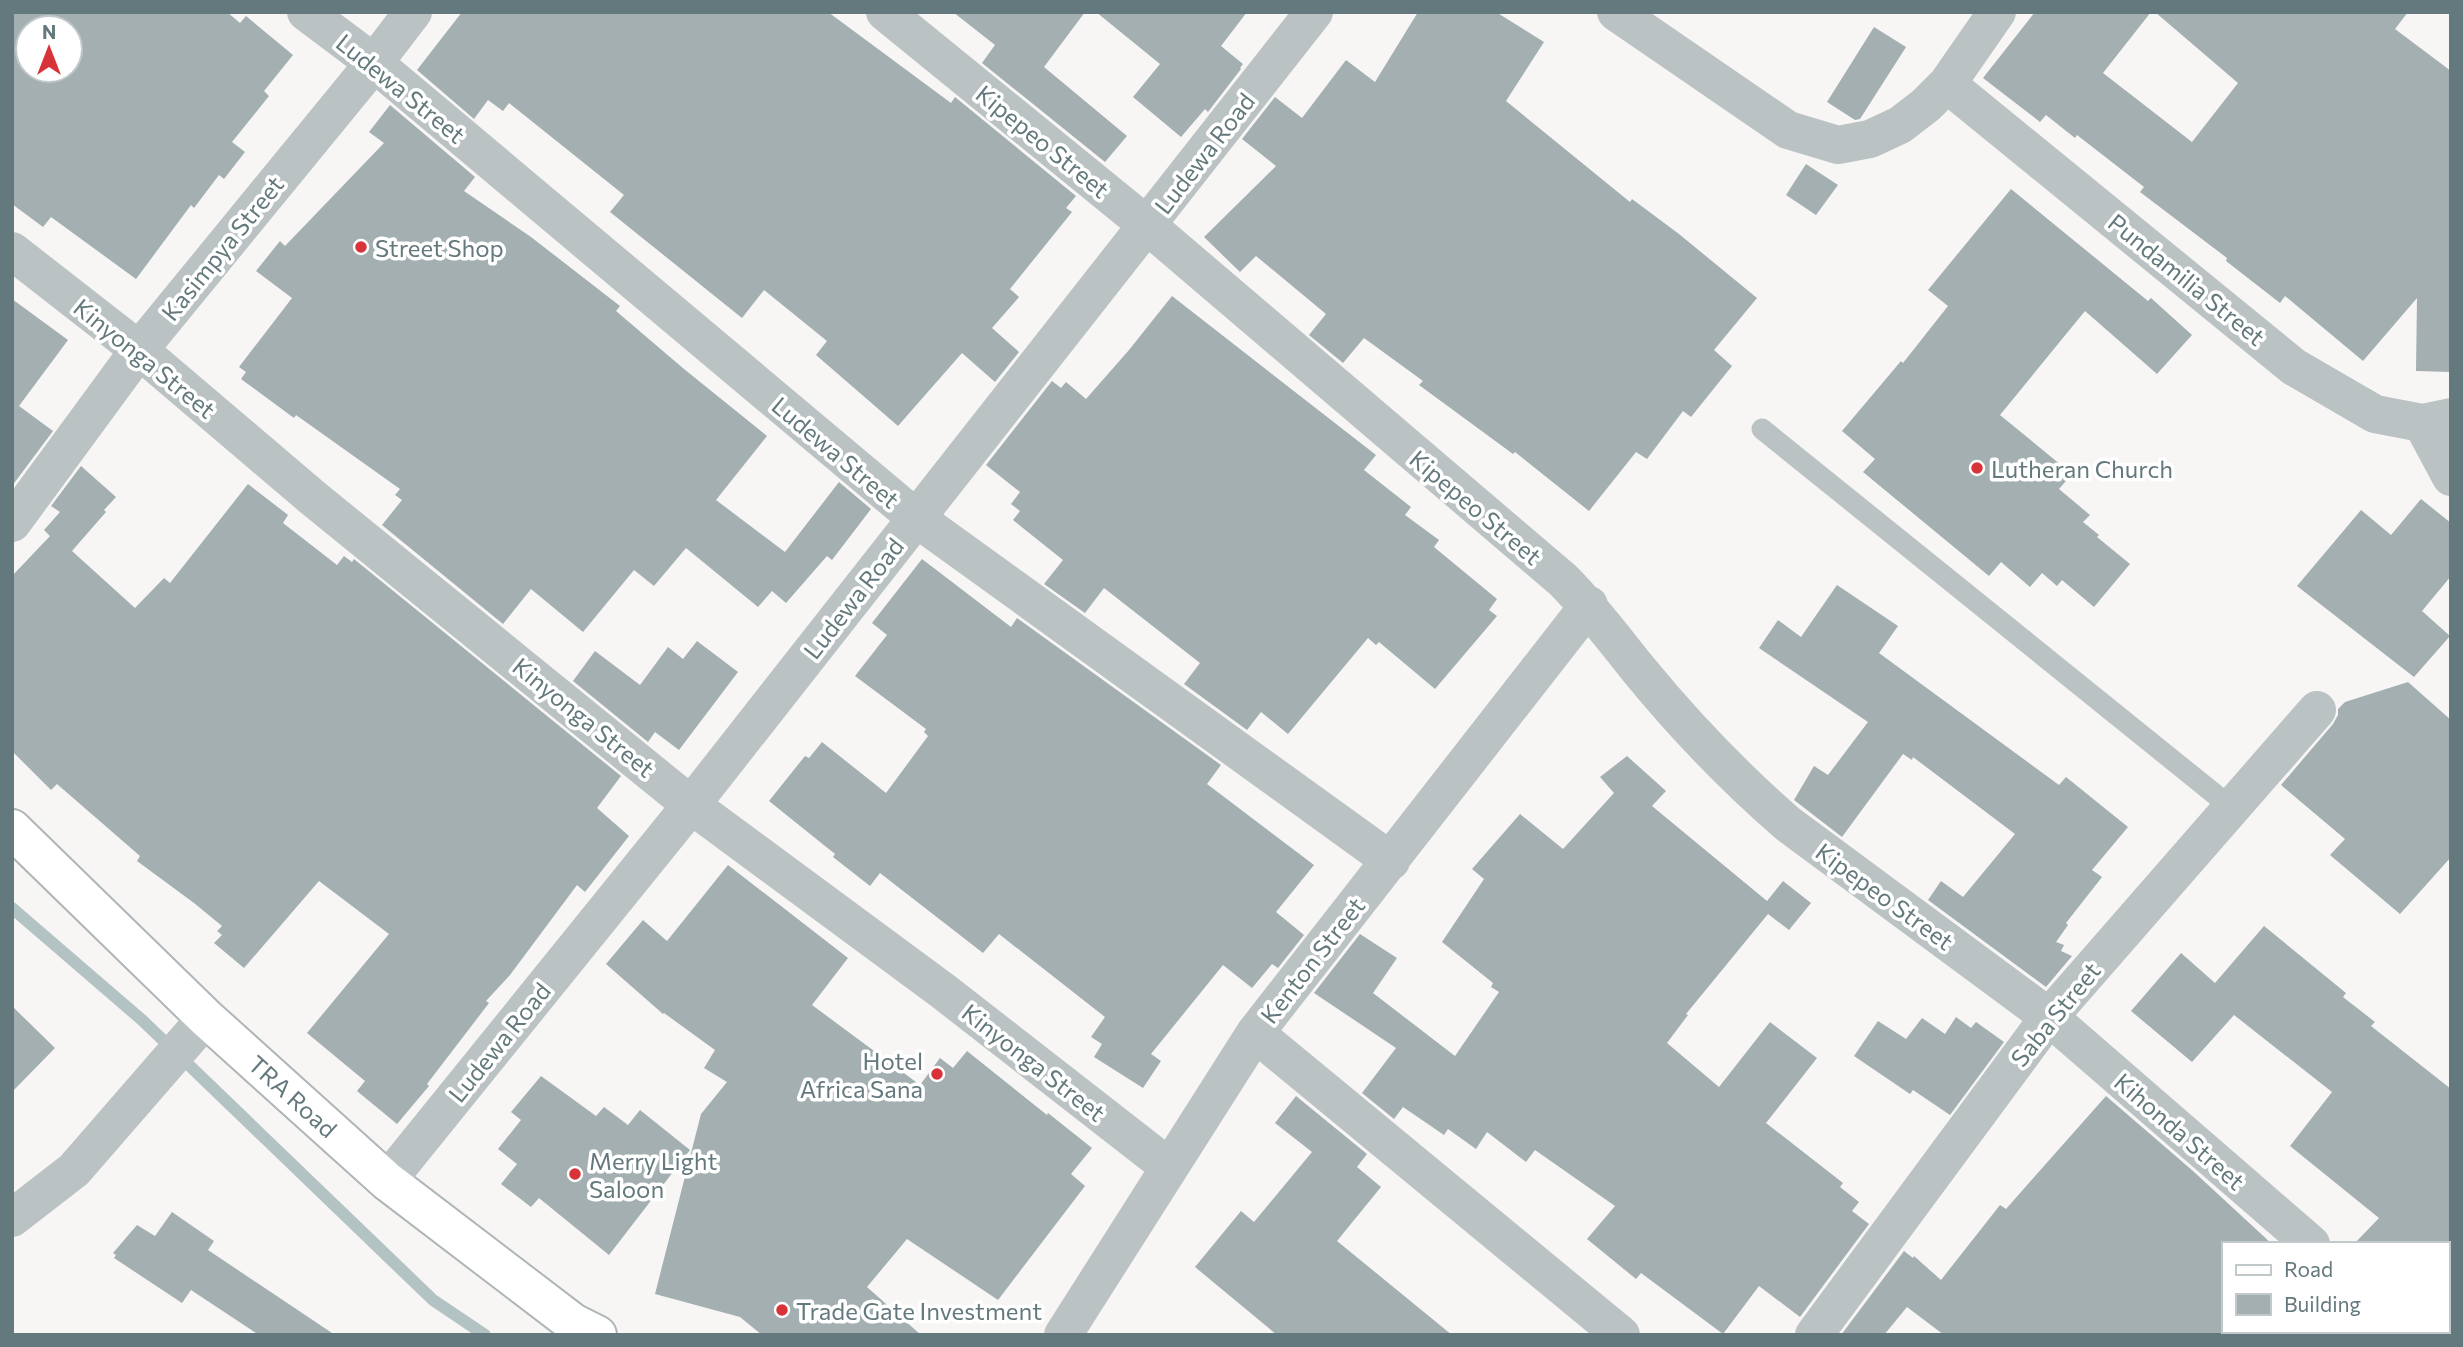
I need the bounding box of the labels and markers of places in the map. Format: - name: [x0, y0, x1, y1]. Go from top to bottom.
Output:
- place label: Street Shop: [375, 233, 504, 262]
- marker: Street Shop: [353, 239, 369, 255]
- place label: Lutheran Church: [1991, 454, 2173, 483]
- marker: Lutheran Church: [1969, 460, 1985, 476]
- place label: Hotel Africa Sana: [800, 1046, 923, 1103]
- marker: Hotel Africa Sana: [929, 1066, 945, 1082]
- place label: Merry Light Saloon: [589, 1146, 717, 1203]
- marker: Merry Light Saloon: [567, 1166, 583, 1182]
- place label: Trade Gate Investment: [796, 1296, 1042, 1325]
- marker: Trade Gate Investment: [774, 1302, 790, 1318]

